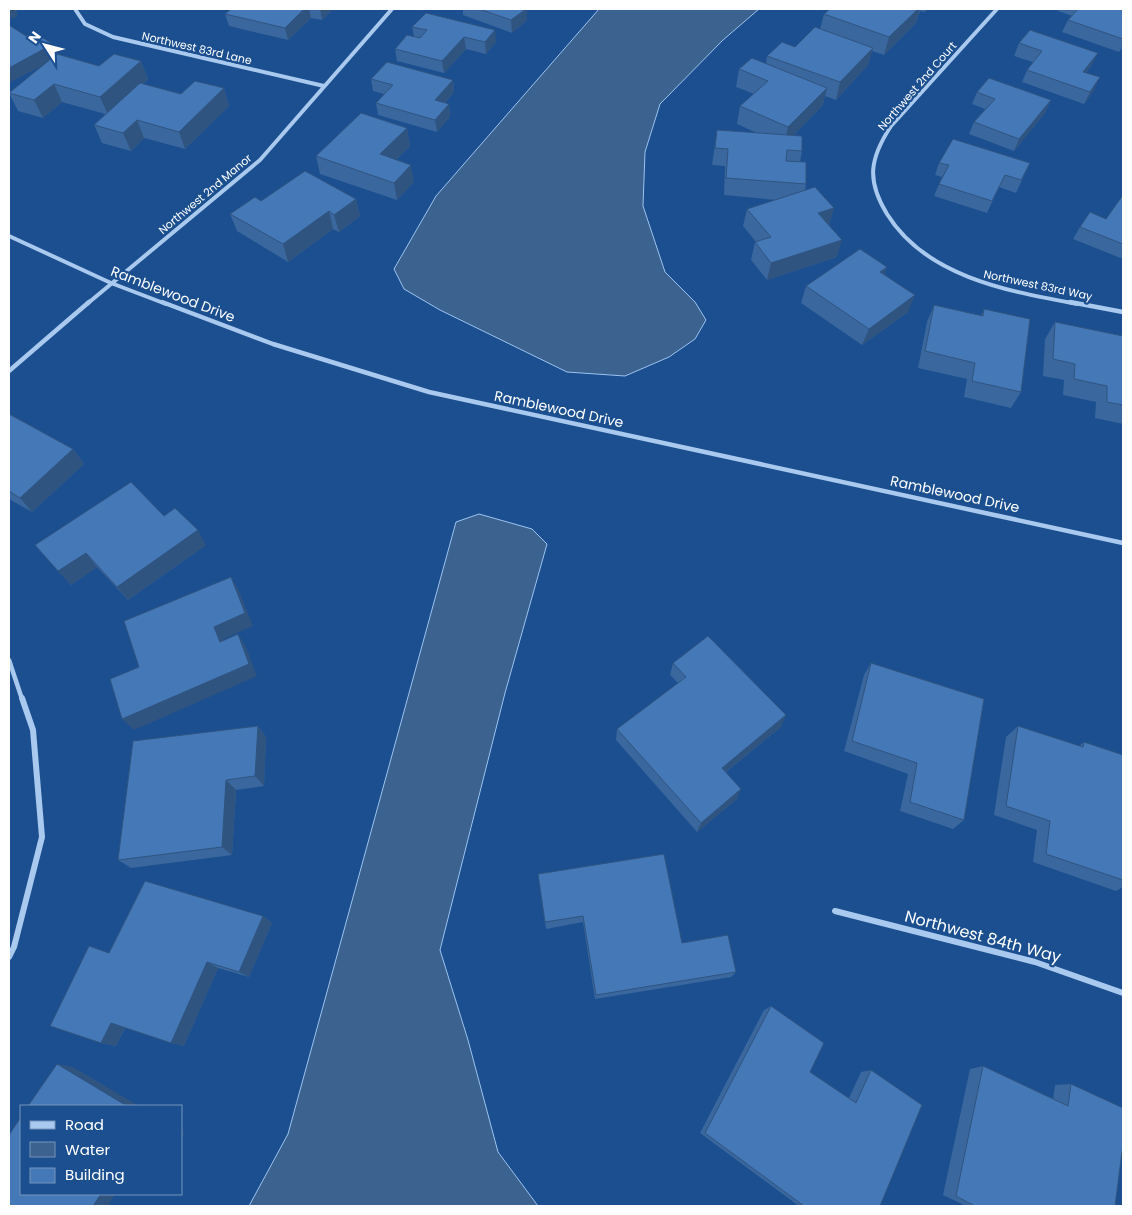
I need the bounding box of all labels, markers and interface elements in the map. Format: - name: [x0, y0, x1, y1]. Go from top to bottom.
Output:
- north arrow: [20, 20, 70, 70]
- text: N: [23, 27, 46, 47]
- street label: Northwest 83rd Lane: [140, 28, 254, 68]
- street label: Northwest 2nd Court: [874, 38, 960, 134]
- street label: Northwest 2nd Manor: [155, 150, 255, 238]
- street label: Ramblewood Drive: [108, 261, 238, 327]
- street label: Northwest 83rd Way: [982, 266, 1095, 304]
- street label: Ramblewood Drive: [493, 386, 626, 433]
- street label: Ramblewood Drive: [889, 471, 1022, 518]
- street label: Northwest 84th Way: [902, 905, 1064, 968]
- legend: [20, 1105, 182, 1195]
- text: Road: [65, 1114, 104, 1135]
- text: Water: [65, 1139, 111, 1160]
- text: Building: [65, 1164, 125, 1185]

